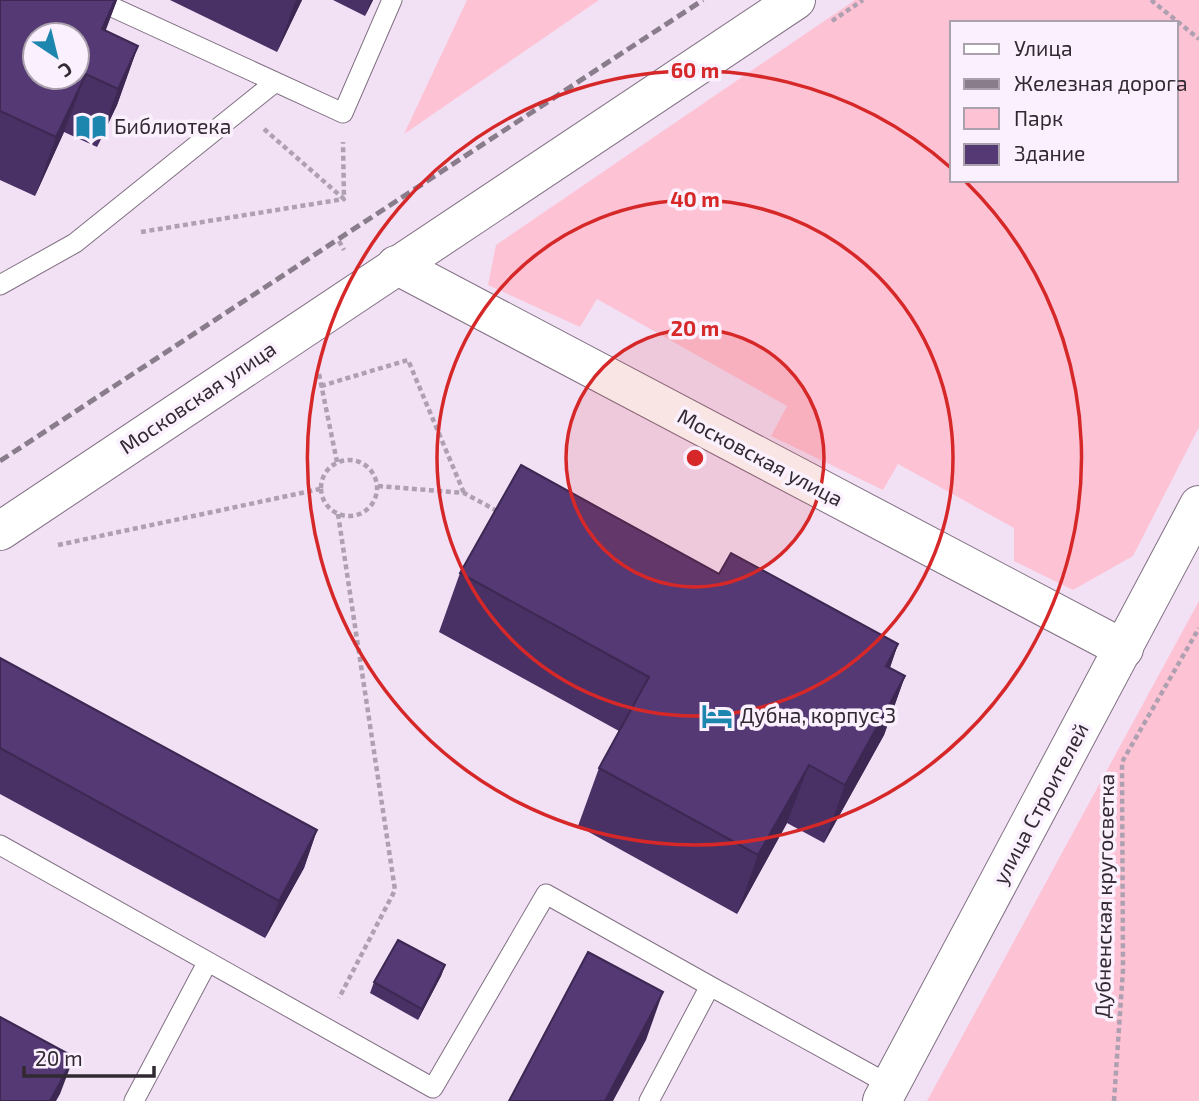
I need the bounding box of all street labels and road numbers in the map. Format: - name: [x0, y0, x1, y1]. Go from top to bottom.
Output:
- street label: Московская улица: [114, 335, 281, 459]
- street label: Московская улица: [673, 403, 848, 512]
- street label: улица Строителей: [987, 718, 1094, 889]
- street label: Дубненская кругосветка: [1089, 773, 1119, 1019]

